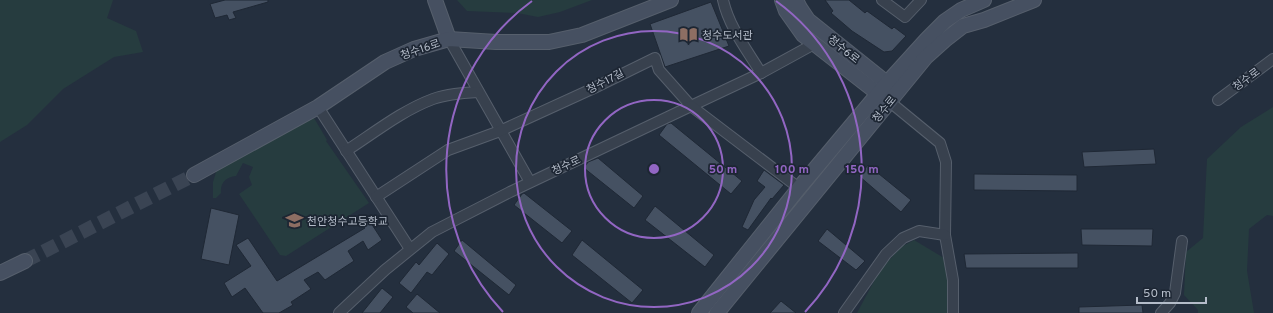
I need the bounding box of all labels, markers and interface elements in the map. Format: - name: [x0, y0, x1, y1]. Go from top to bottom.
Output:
- library icon: 청수도서관: [679, 25, 699, 45]
- place label: 청수도서관: [702, 29, 753, 43]
- street label: 청수6로: [825, 33, 862, 67]
- street label: 청수16로: [399, 37, 442, 63]
- street label: 청수로: [1230, 65, 1263, 95]
- street label: 청수17길: [584, 67, 627, 97]
- street label: 청수로: [870, 93, 900, 126]
- street label: 청수로: [550, 153, 583, 179]
- centre of rings: [647, 162, 661, 176]
- text: 50 m: [709, 162, 737, 178]
- text: 100 m: [775, 162, 809, 178]
- text: 150 m: [845, 162, 879, 178]
- school or university icon: 천안청수고등학교: [284, 211, 304, 231]
- place label: 천안청수고등학교: [307, 215, 388, 229]
- scale bar: [1137, 279, 1206, 305]
- text: 50 m: [1143, 286, 1171, 302]

